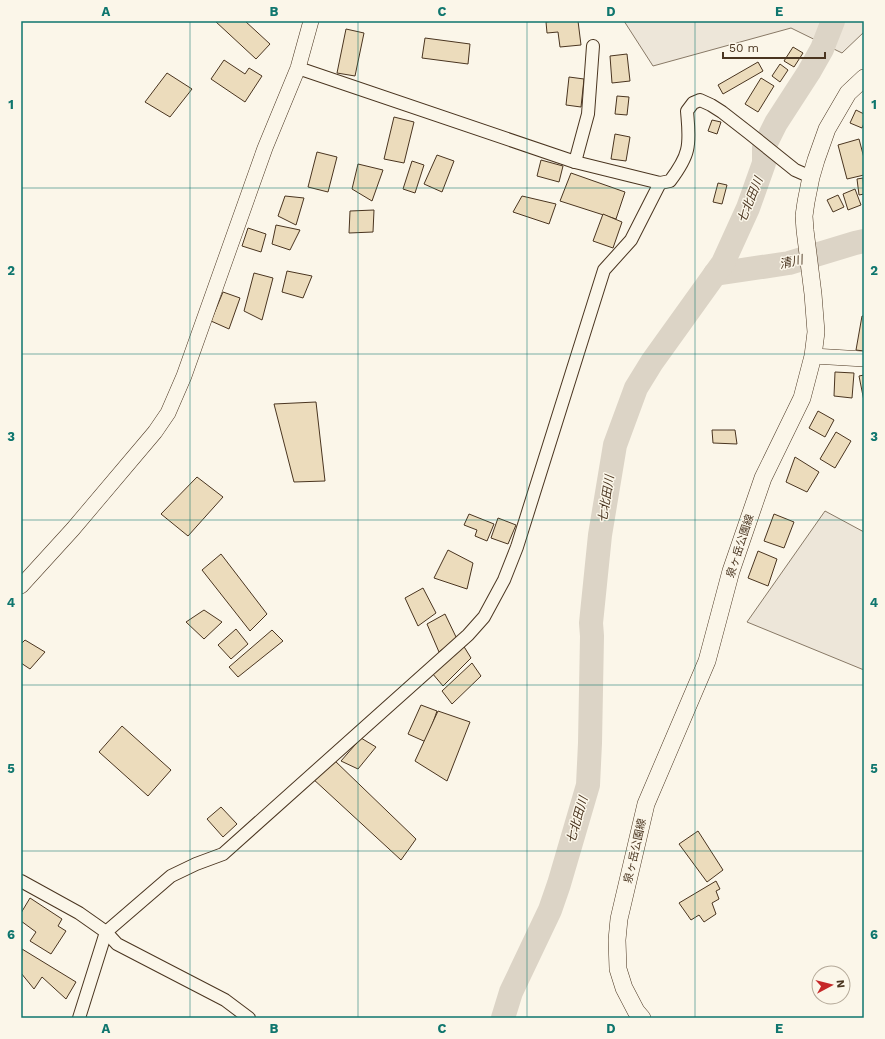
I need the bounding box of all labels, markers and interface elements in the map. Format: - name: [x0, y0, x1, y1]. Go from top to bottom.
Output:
- text: A: [102, 4, 111, 19]
- text: B: [270, 4, 279, 19]
- text: C: [438, 4, 447, 19]
- text: D: [606, 4, 616, 19]
- text: E: [775, 4, 783, 19]
- scale bar: [723, 34, 825, 60]
- text: 50 m: [729, 41, 759, 55]
- text: 1: [8, 97, 14, 112]
- text: 1: [871, 97, 877, 112]
- water label: 七北田川: [735, 173, 766, 225]
- water label: 清川: [778, 252, 806, 272]
- text: 2: [7, 263, 15, 278]
- text: 2: [870, 263, 878, 278]
- text: 3: [7, 429, 15, 444]
- text: 3: [870, 429, 878, 444]
- water label: 七北田川: [595, 472, 617, 524]
- street label: 泉ヶ岳公園線: [724, 513, 756, 579]
- text: 4: [7, 595, 16, 610]
- text: 4: [870, 595, 879, 610]
- text: 5: [7, 761, 15, 776]
- text: 5: [870, 761, 878, 776]
- water label: 七北田川: [564, 793, 591, 845]
- street label: 泉ヶ岳公園線: [621, 817, 649, 885]
- text: 6: [7, 927, 15, 942]
- text: 6: [870, 927, 878, 942]
- north arrow: [811, 965, 851, 1005]
- text: N: [833, 979, 847, 989]
- text: A: [102, 1021, 111, 1036]
- text: B: [270, 1021, 279, 1036]
- text: C: [438, 1021, 447, 1036]
- text: D: [606, 1021, 616, 1036]
- text: E: [775, 1021, 783, 1036]

